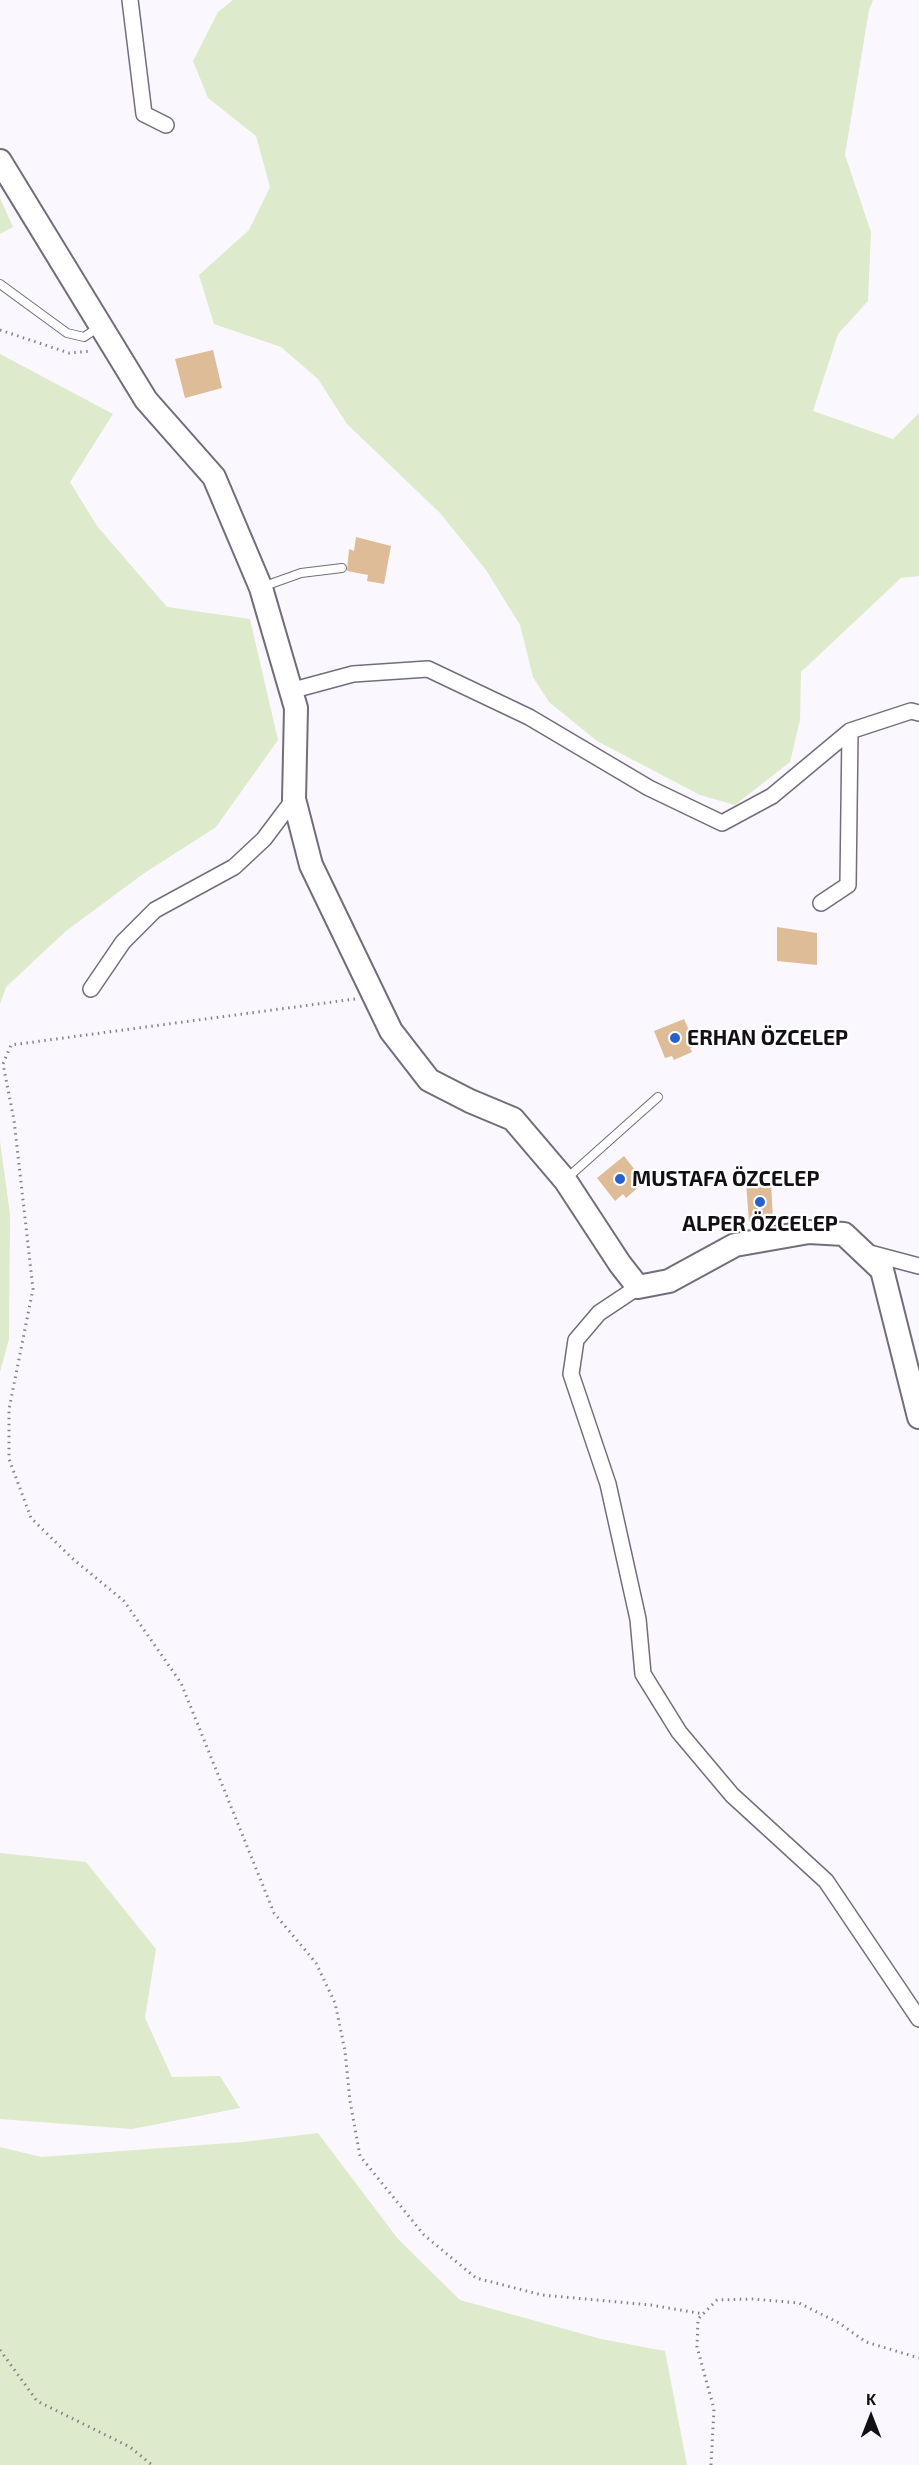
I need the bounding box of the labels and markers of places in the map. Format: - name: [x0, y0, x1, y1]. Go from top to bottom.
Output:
- place label: ERHAN ÖZCELEP: [687, 1025, 848, 1051]
- marker: ERHAN ÖZCELEP: [668, 1031, 682, 1045]
- place label: MUSTAFA ÖZCELEP: [632, 1166, 819, 1192]
- marker: MUSTAFA ÖZCELEP: [613, 1172, 627, 1186]
- marker: ALPER ÖZCELEP: [753, 1195, 767, 1209]
- place label: ALPER ÖZCELEP: [682, 1211, 838, 1237]

